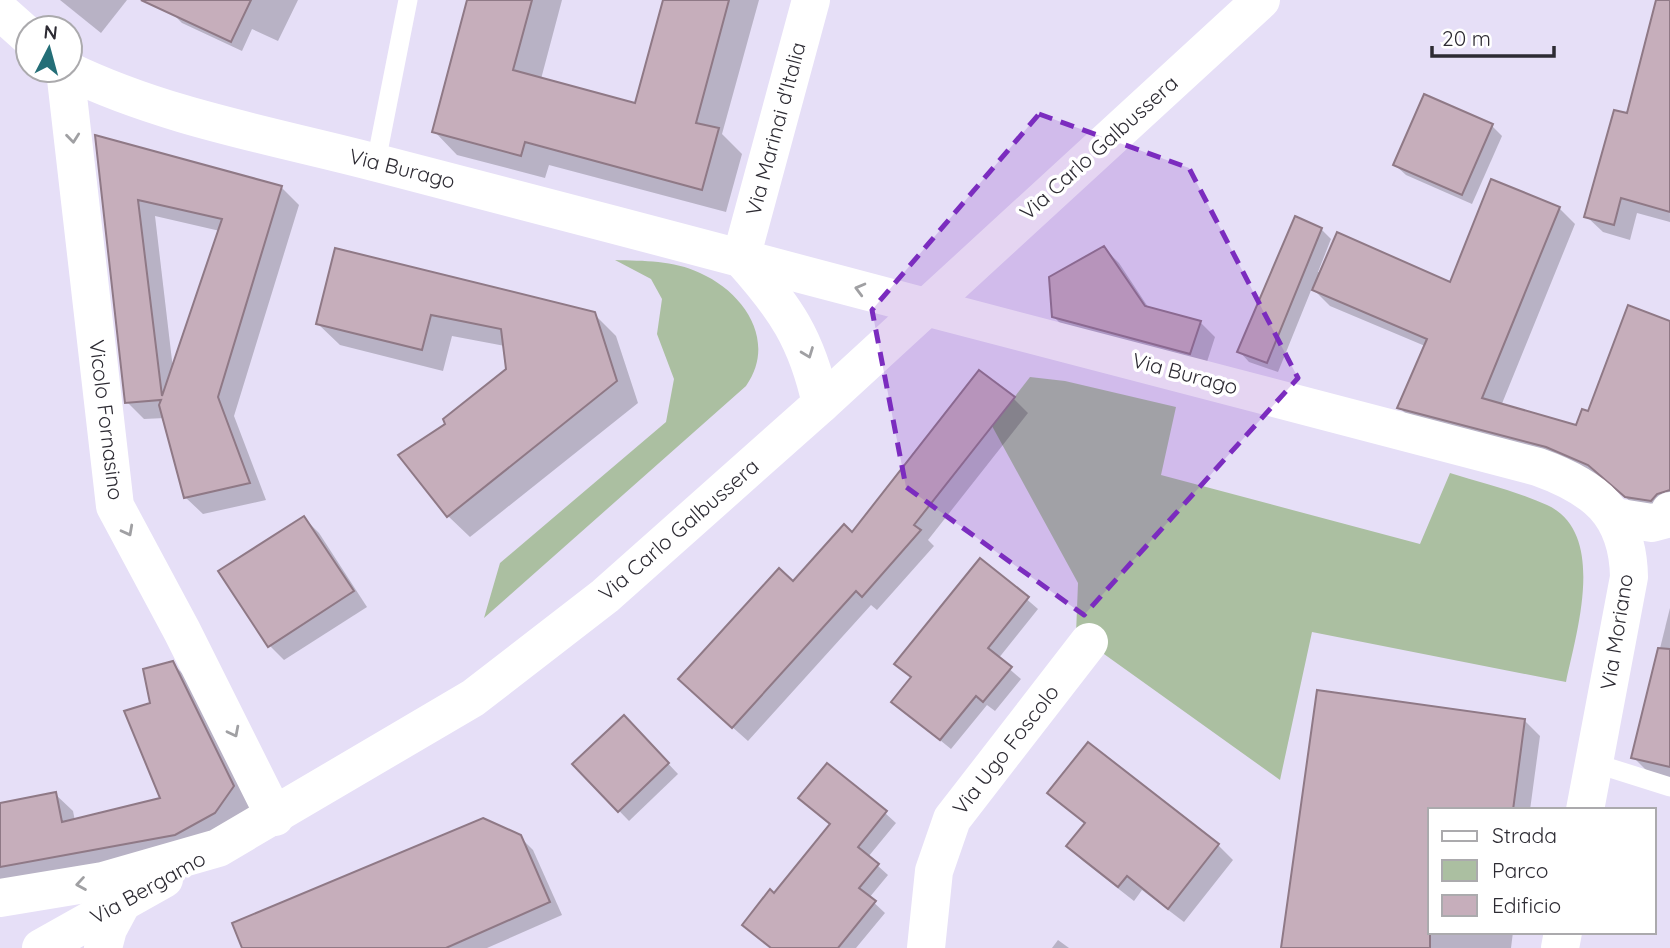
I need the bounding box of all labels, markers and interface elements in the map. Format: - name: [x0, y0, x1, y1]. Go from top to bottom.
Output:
- north arrow: [14, 14, 84, 84]
- scale bar: [1432, 14, 1554, 58]
- text: N: [43, 19, 59, 45]
- text: 20 m: [1442, 25, 1491, 51]
- street label: Via Marinai d'Italia: [739, 39, 811, 218]
- street label: Via Carlo Galbussera: [1014, 69, 1183, 225]
- one-way arrow: [65, 133, 80, 144]
- street label: Via Burago: [346, 142, 458, 194]
- one-way arrow: [854, 283, 866, 298]
- street label: Vicolo Fornasino: [84, 338, 130, 502]
- street label: Via Burago: [1130, 346, 1241, 400]
- one-way arrow: [800, 347, 814, 359]
- street label: Via Carlo Galbussera: [593, 453, 764, 606]
- one-way arrow: [120, 524, 134, 536]
- street label: Via Moriano: [1594, 572, 1638, 692]
- street label: Via Ugo Foscolo: [946, 679, 1064, 820]
- one-way arrow: [226, 725, 240, 737]
- legend: [1428, 808, 1656, 934]
- text: Strada: [1492, 822, 1557, 848]
- street label: Via Bergamo: [85, 845, 210, 929]
- text: Parco: [1492, 857, 1548, 883]
- one-way arrow: [75, 876, 87, 891]
- text: Edificio: [1492, 892, 1561, 918]

